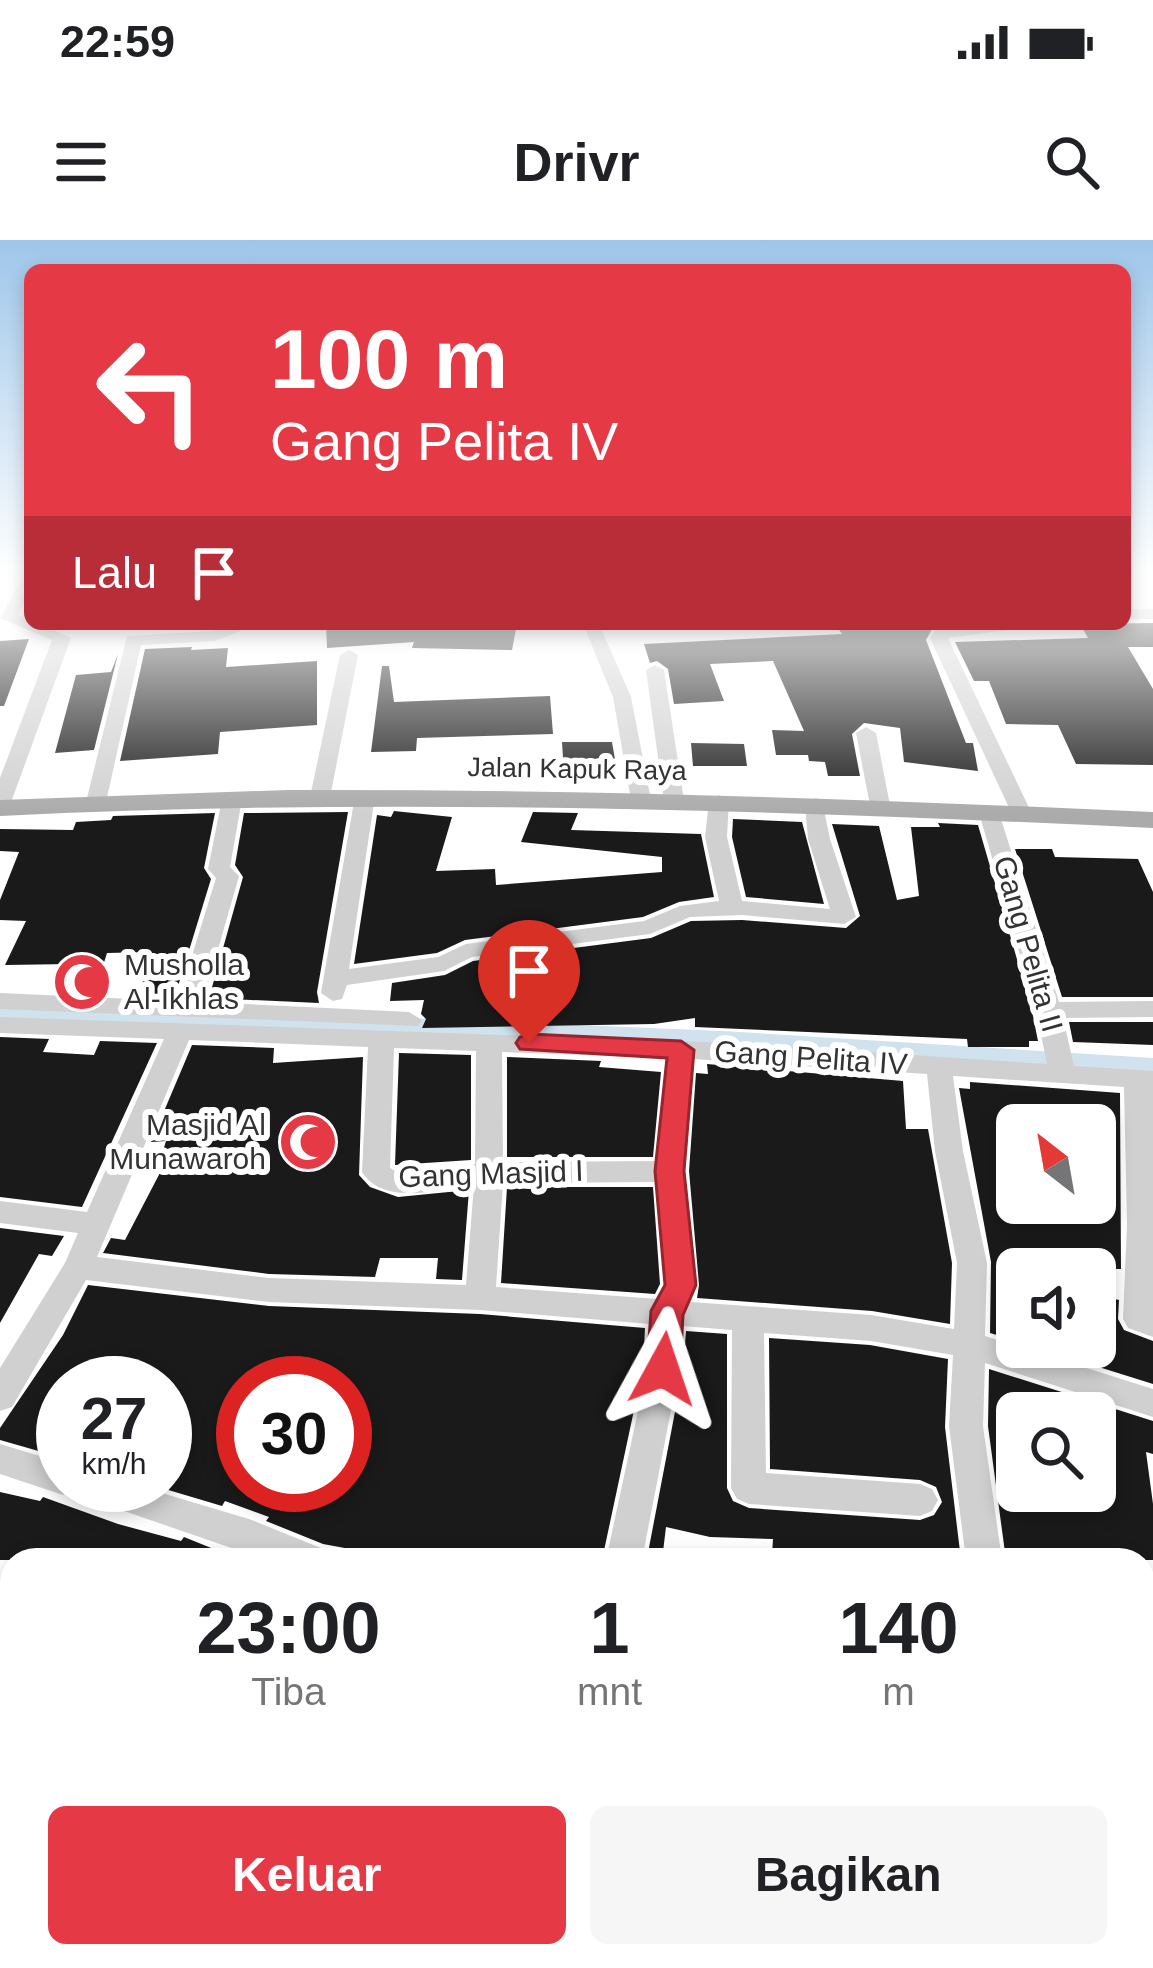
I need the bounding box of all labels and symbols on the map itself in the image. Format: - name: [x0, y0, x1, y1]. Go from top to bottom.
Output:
- street label: Jalan Kapuk Raya: [467, 752, 688, 786]
- street label: Gang Pelita II: [988, 852, 1069, 1036]
- pin: [478, 920, 580, 1043]
- place label: Musholla Al-Ikhlas: [124, 948, 244, 1015]
- mosque icon: Musholla Al-Ikhlas: [51, 951, 113, 1013]
- street label: Gang Pelita IV: [713, 1034, 909, 1081]
- north arrow: [996, 1104, 1116, 1224]
- place label: Masjid Al Munawaroh: [109, 1108, 266, 1175]
- mosque icon: Masjid Al Munawaroh: [277, 1111, 339, 1173]
- street label: Gang Masjid I: [398, 1154, 584, 1193]
- position arrow: [600, 1306, 726, 1432]
- speed limit sign: 30: [216, 1356, 372, 1512]

